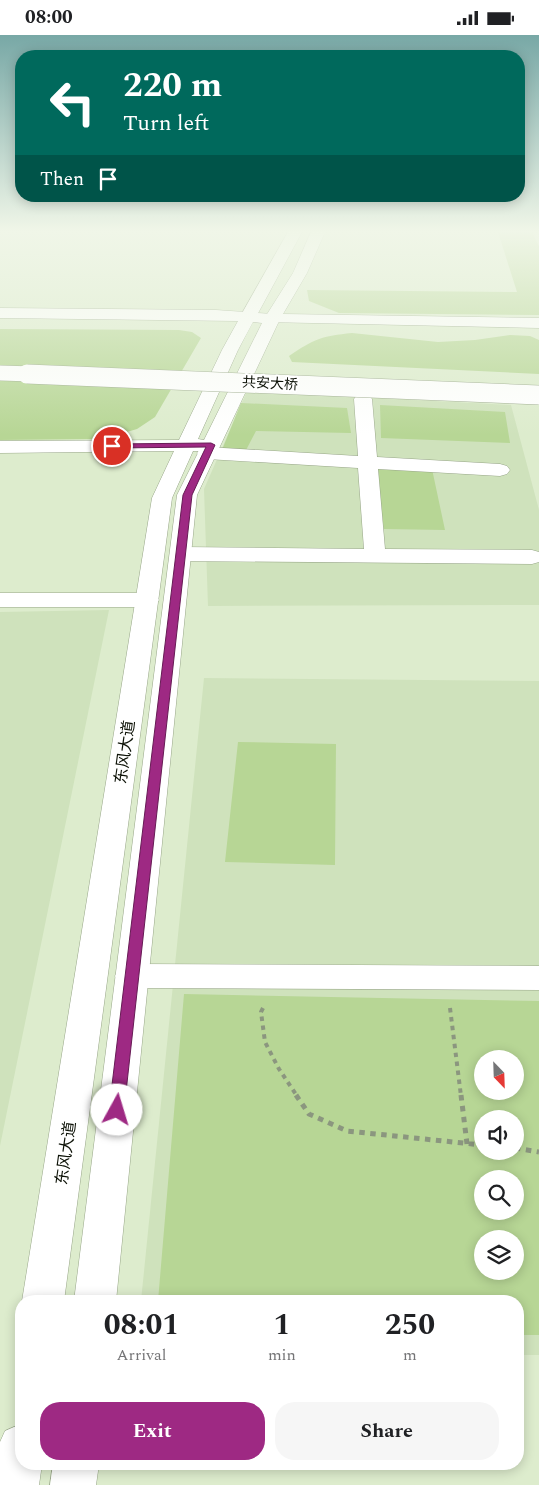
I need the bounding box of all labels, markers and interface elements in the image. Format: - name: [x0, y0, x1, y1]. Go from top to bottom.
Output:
- text: 08:00: [25, 3, 73, 32]
- text: 220 m: [123, 59, 222, 112]
- icon: left: [40, 70, 105, 135]
- text: Turn left: [123, 107, 209, 140]
- text: Then: [40, 165, 84, 194]
- icon: arrive: [94, 165, 122, 193]
- street label: 共安大桥: [241, 372, 298, 395]
- pin: [91, 425, 133, 467]
- icon: arrive: [98, 432, 126, 460]
- street label: 东风大道: [109, 719, 141, 786]
- north arrow: [474, 1050, 524, 1100]
- map controls: [474, 1050, 524, 1280]
- position arrow: [90, 1083, 142, 1135]
- button: sound: [474, 1110, 524, 1160]
- street label: 东风大道: [50, 1120, 82, 1187]
- button: search: [474, 1170, 524, 1220]
- button: layers: [474, 1230, 524, 1280]
- text: 08:01: [104, 1302, 179, 1348]
- text: 1: [273, 1302, 290, 1348]
- text: 250: [385, 1302, 435, 1348]
- text: Arrival: [117, 1343, 166, 1367]
- text: min: [268, 1343, 296, 1367]
- text: m: [403, 1343, 417, 1367]
- button: Exit: [40, 1402, 265, 1460]
- button: Share: [275, 1402, 499, 1460]

